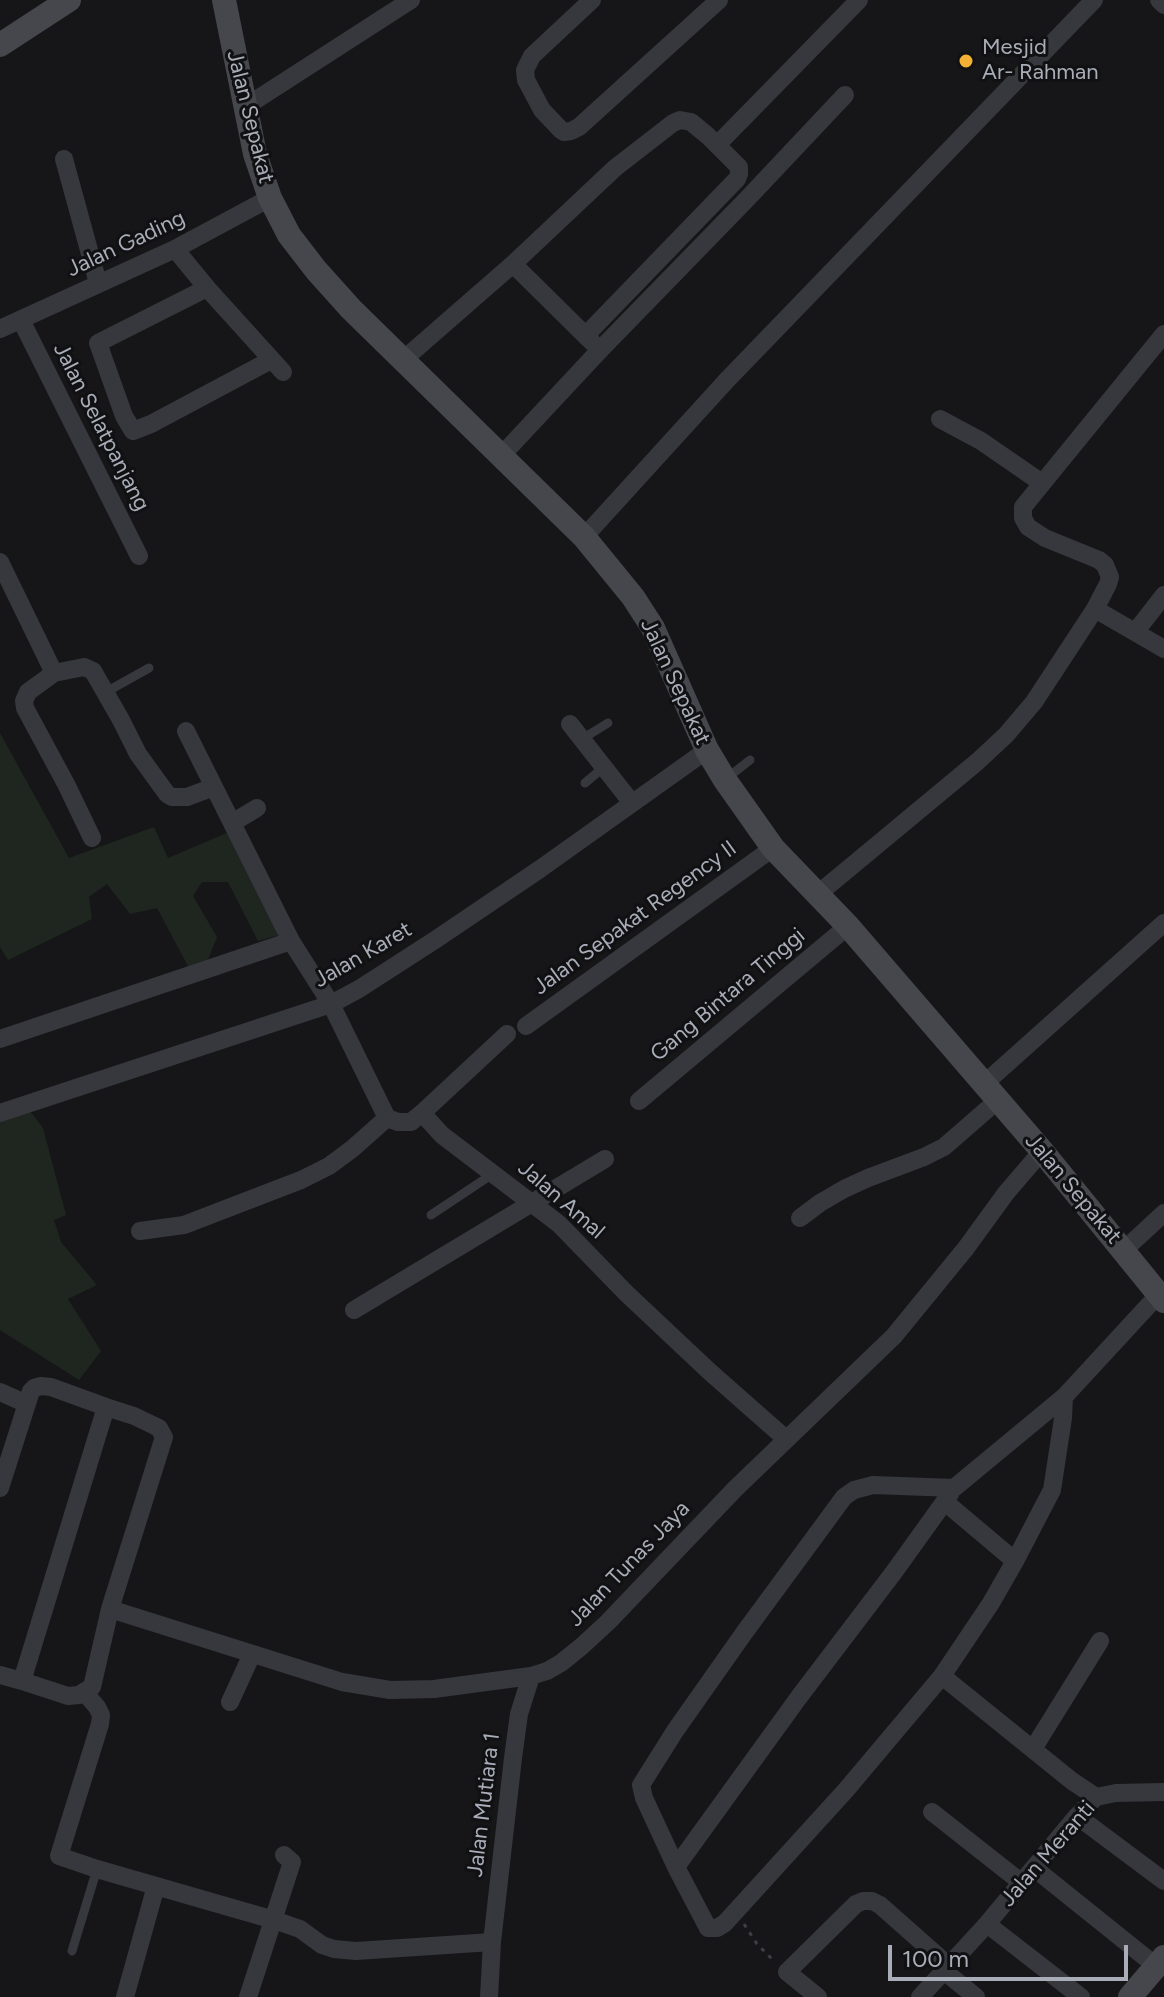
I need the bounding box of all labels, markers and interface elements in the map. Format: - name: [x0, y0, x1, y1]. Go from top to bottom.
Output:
- place label: Mesjid Ar- Rahman: [982, 35, 1098, 86]
- street label: Jalan Sepakat: [221, 48, 279, 186]
- marker: Mesjid Ar- Rahman: [957, 52, 975, 70]
- street label: Jalan Gading: [63, 205, 189, 283]
- street label: Jalan Selatpanjang: [47, 339, 155, 515]
- street label: Jalan Sepakat: [634, 615, 716, 749]
- street label: Jalan Sepakat Regency II: [528, 835, 742, 1001]
- street label: Jalan Karet: [309, 916, 417, 994]
- street label: Gang Bintara Tinggi: [645, 923, 811, 1067]
- street label: Jalan Sepakat: [1019, 1128, 1127, 1250]
- street label: Jalan Amal: [512, 1155, 610, 1245]
- street label: Jalan Tunas Jaya: [563, 1496, 695, 1632]
- street label: Jalan Mutiara 1: [462, 1731, 506, 1879]
- street label: Jalan Meranti: [995, 1796, 1101, 1912]
- scale bar: [892, 1929, 1132, 1979]
- text: 100 m: [902, 1944, 969, 1973]

